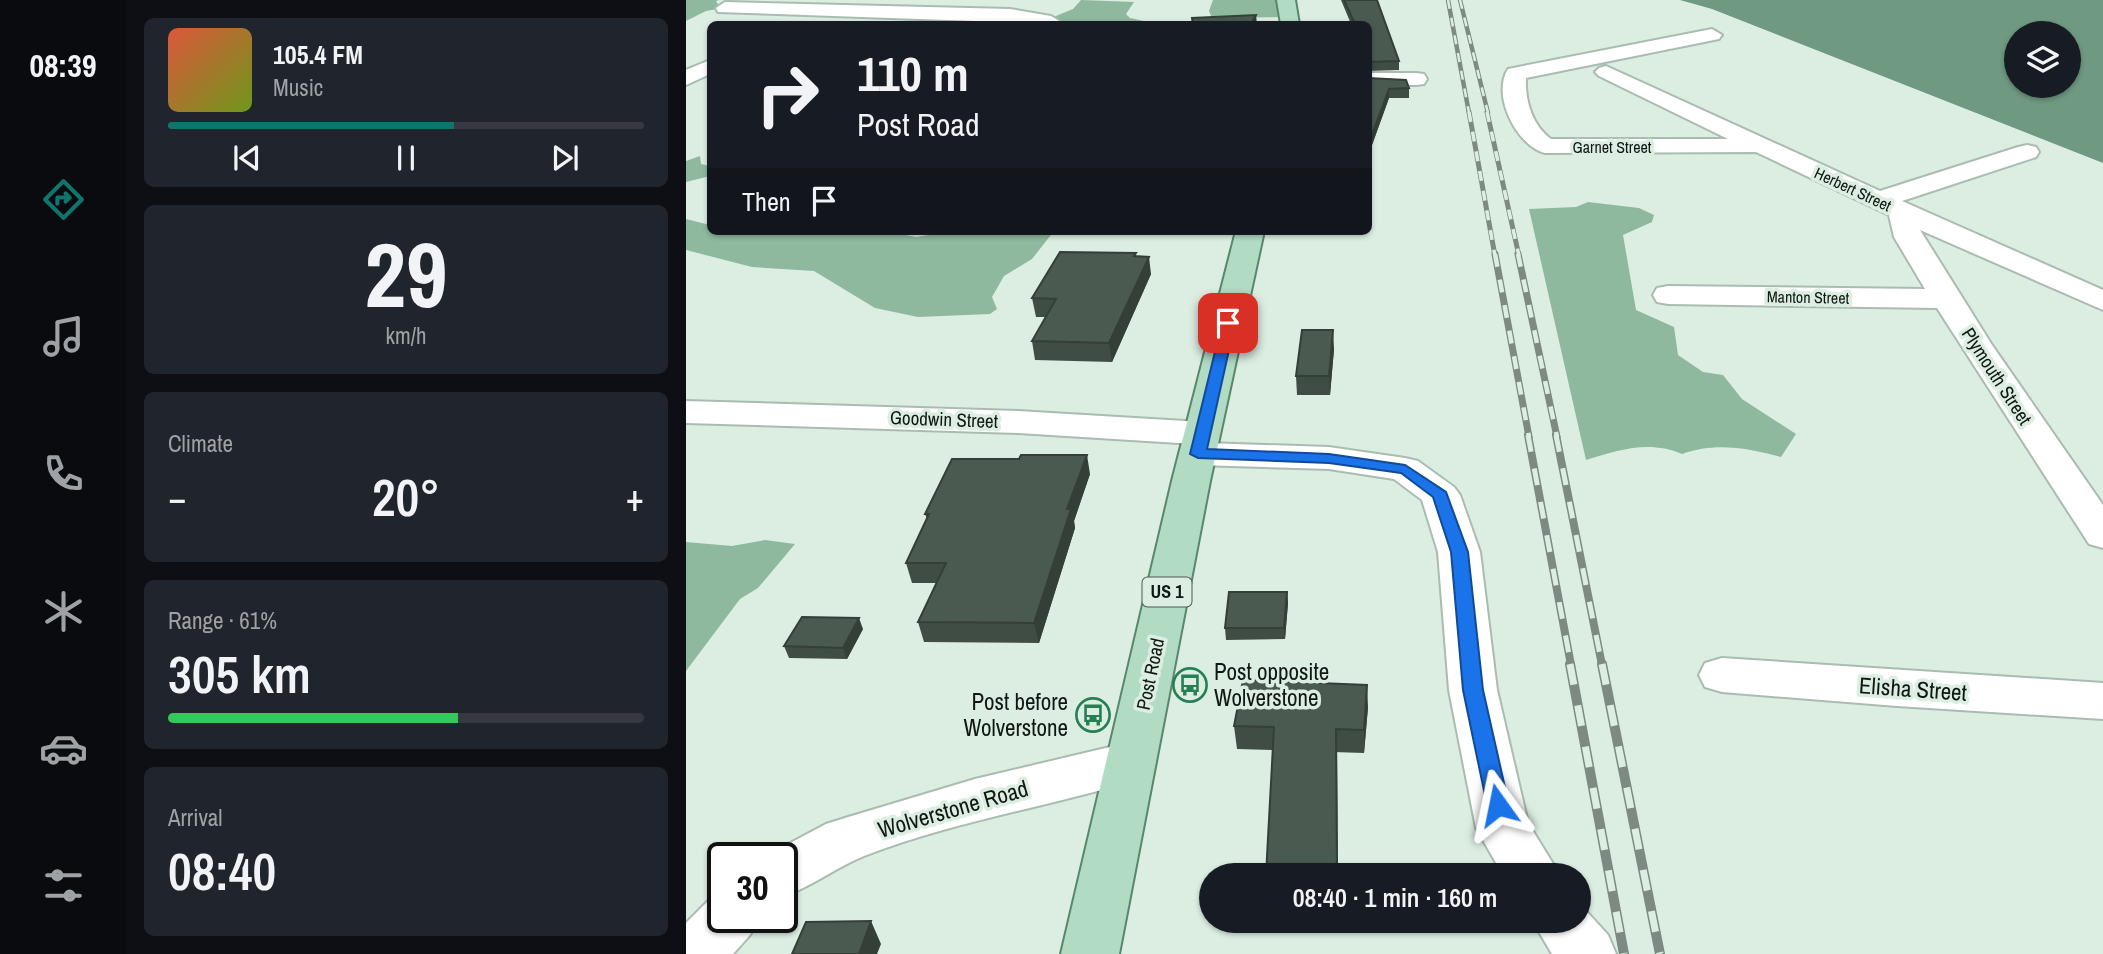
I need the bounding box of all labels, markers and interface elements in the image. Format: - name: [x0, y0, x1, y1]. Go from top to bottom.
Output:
- map controls: [2004, 21, 2081, 98]
- button: layers: [2004, 21, 2081, 98]
- text: 105.4 FM: [273, 37, 363, 72]
- text: 110 m: [857, 40, 969, 106]
- text: 08:39: [29, 44, 97, 87]
- icon: right: [742, 49, 833, 140]
- text: Music: [273, 72, 323, 103]
- text: Post Road: [857, 103, 980, 146]
- street label: Garnet Street: [1573, 136, 1652, 158]
- icon: previous: [228, 139, 266, 177]
- icon: pause: [387, 139, 425, 177]
- icon: next: [546, 139, 584, 177]
- street label: Herbert Street: [1811, 162, 1895, 217]
- icon: directions: [39, 175, 88, 224]
- icon: arrive: [805, 182, 843, 220]
- text: Then: [742, 184, 791, 219]
- text: 29: [365, 213, 448, 335]
- street label: Manton Street: [1767, 285, 1850, 309]
- pin: [1198, 293, 1258, 353]
- icon: arrive: [1209, 304, 1247, 342]
- icon: music: [39, 312, 88, 361]
- text: km/h: [386, 320, 426, 351]
- street label: Plymouth Street: [1956, 322, 2038, 430]
- street label: Goodwin Street: [889, 404, 999, 434]
- text: Climate: [168, 428, 233, 459]
- icon: phone: [39, 449, 88, 498]
- text: 20°: [372, 462, 440, 532]
- text: −: [168, 472, 186, 523]
- text: +: [626, 472, 644, 523]
- road number: US 1: [1142, 578, 1191, 606]
- icon: climate: [39, 587, 88, 636]
- text: Range · 61%: [168, 605, 277, 636]
- street label: Post Road: [1130, 636, 1170, 712]
- text: 305 km: [168, 639, 311, 709]
- place label: Post opposite Wolverstone: [1214, 656, 1329, 713]
- bus stop icon: Post opposite Wolverstone: [1171, 666, 1209, 704]
- street label: Elisha Street: [1858, 669, 1968, 708]
- place label: Post before Wolverstone: [964, 686, 1068, 743]
- bus stop icon: Post before Wolverstone: [1074, 696, 1112, 734]
- icon: car: [39, 724, 88, 773]
- position arrow: [1461, 768, 1535, 842]
- street label: Wolverstone Road: [874, 772, 1032, 845]
- text: Arrival: [168, 802, 223, 833]
- text: 08:40: [168, 836, 276, 906]
- speed limit sign: 30: [707, 842, 798, 933]
- icon: filters: [39, 861, 88, 910]
- text: 08:40 · 1 min · 160 m: [1293, 880, 1497, 915]

